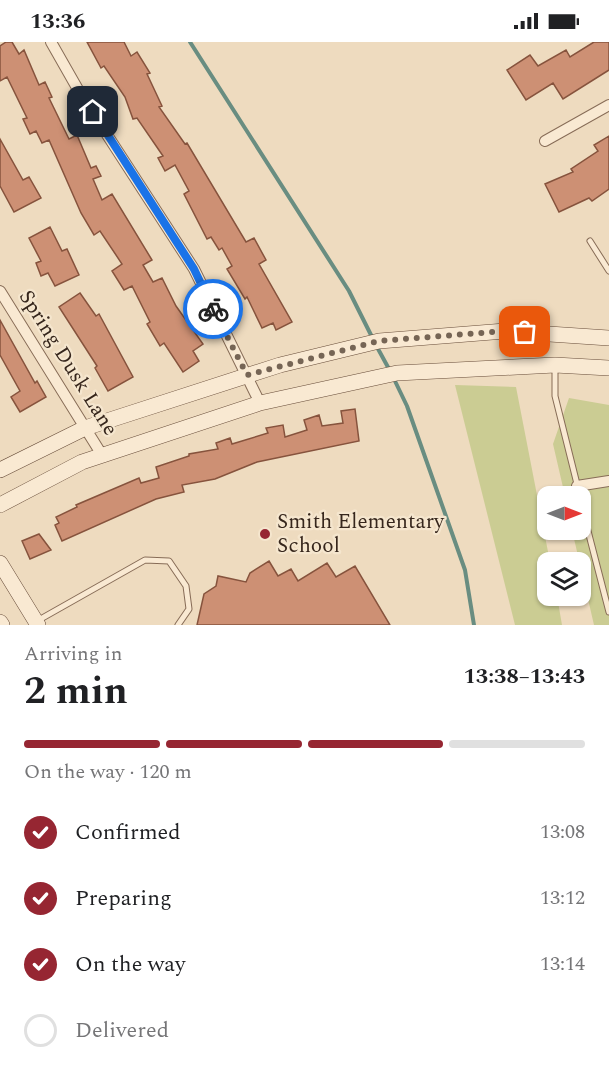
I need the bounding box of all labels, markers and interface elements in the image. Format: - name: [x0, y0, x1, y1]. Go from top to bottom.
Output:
- text: 13:36: [30, 5, 85, 38]
- pin: [67, 86, 118, 137]
- icon: home: [76, 95, 109, 128]
- courier: [183, 279, 243, 339]
- street label: Spring Dusk Lane: [10, 284, 126, 442]
- icon: bike: [197, 293, 230, 326]
- pin: [499, 306, 550, 357]
- icon: bag: [508, 315, 541, 348]
- north arrow: [537, 486, 591, 540]
- map controls: [537, 486, 591, 606]
- place label: Smith Elementary School: [277, 506, 445, 562]
- marker: Smith Elementary School: [258, 527, 272, 541]
- button: layers: [537, 552, 591, 606]
- text: Arriving in: [24, 639, 122, 669]
- text: 13:38–13:43: [463, 660, 585, 693]
- text: 2 min: [24, 662, 128, 721]
- text: On the way · 120 m: [24, 757, 192, 787]
- icon: check: [24, 816, 57, 849]
- text: Confirmed: [75, 816, 181, 849]
- text: 13:08: [540, 817, 585, 847]
- icon: check: [24, 882, 57, 915]
- text: Preparing: [75, 882, 172, 915]
- text: 13:12: [540, 883, 585, 913]
- icon: check: [24, 948, 57, 981]
- text: On the way: [75, 948, 186, 981]
- text: 13:14: [540, 949, 585, 979]
- text: Delivered: [75, 1014, 169, 1047]

